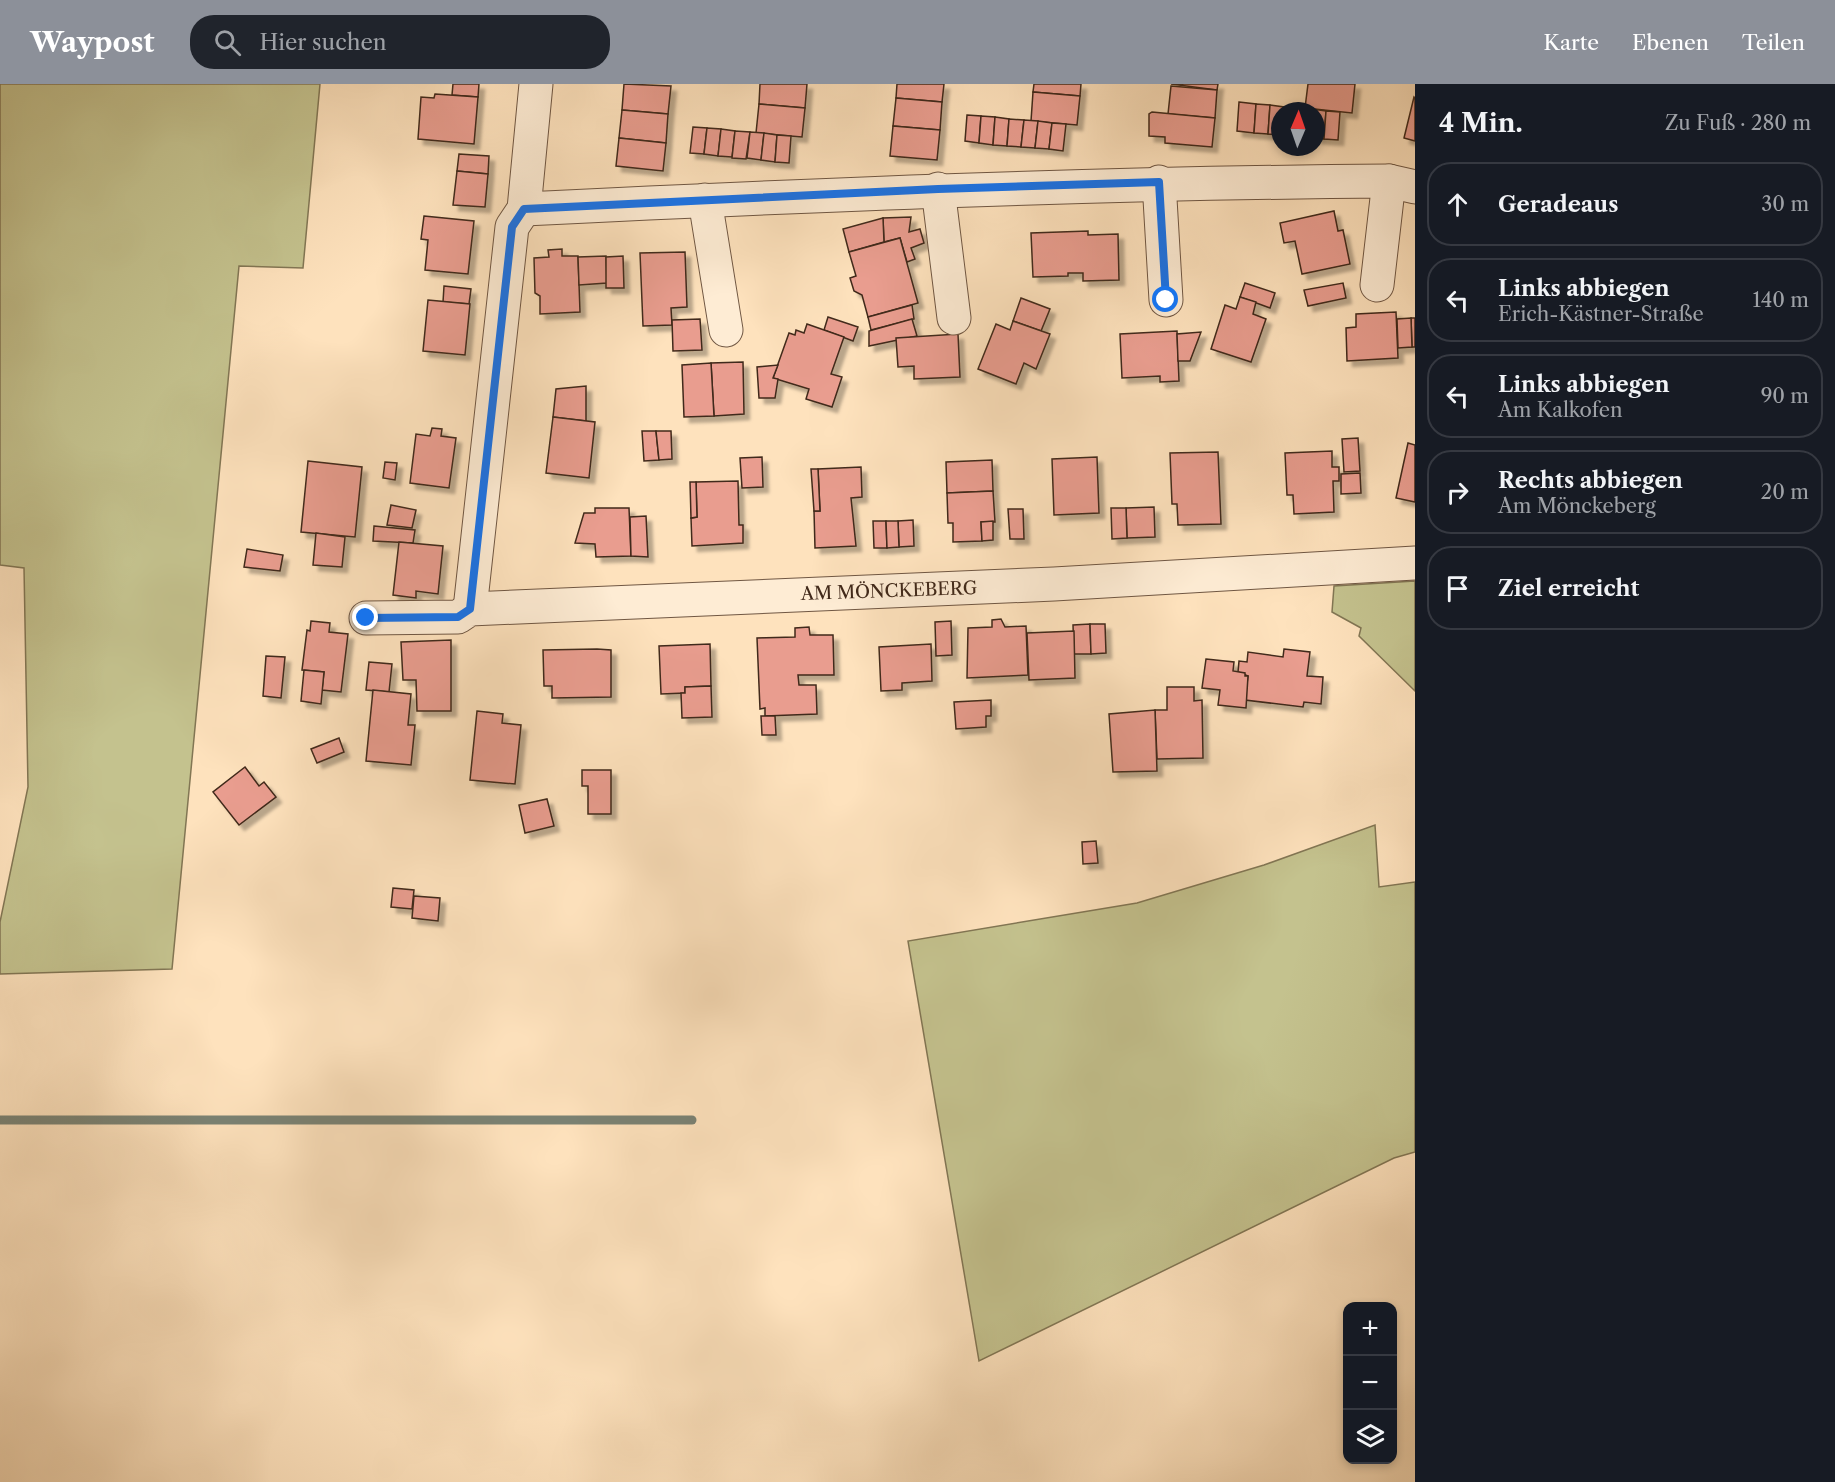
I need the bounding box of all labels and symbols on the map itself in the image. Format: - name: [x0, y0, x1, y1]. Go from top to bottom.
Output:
- north arrow: [1271, 102, 1325, 156]
- route start: [1152, 286, 1178, 312]
- street label: AM MÖNCKEBERG: [799, 576, 978, 605]
- route end: [352, 604, 378, 630]

